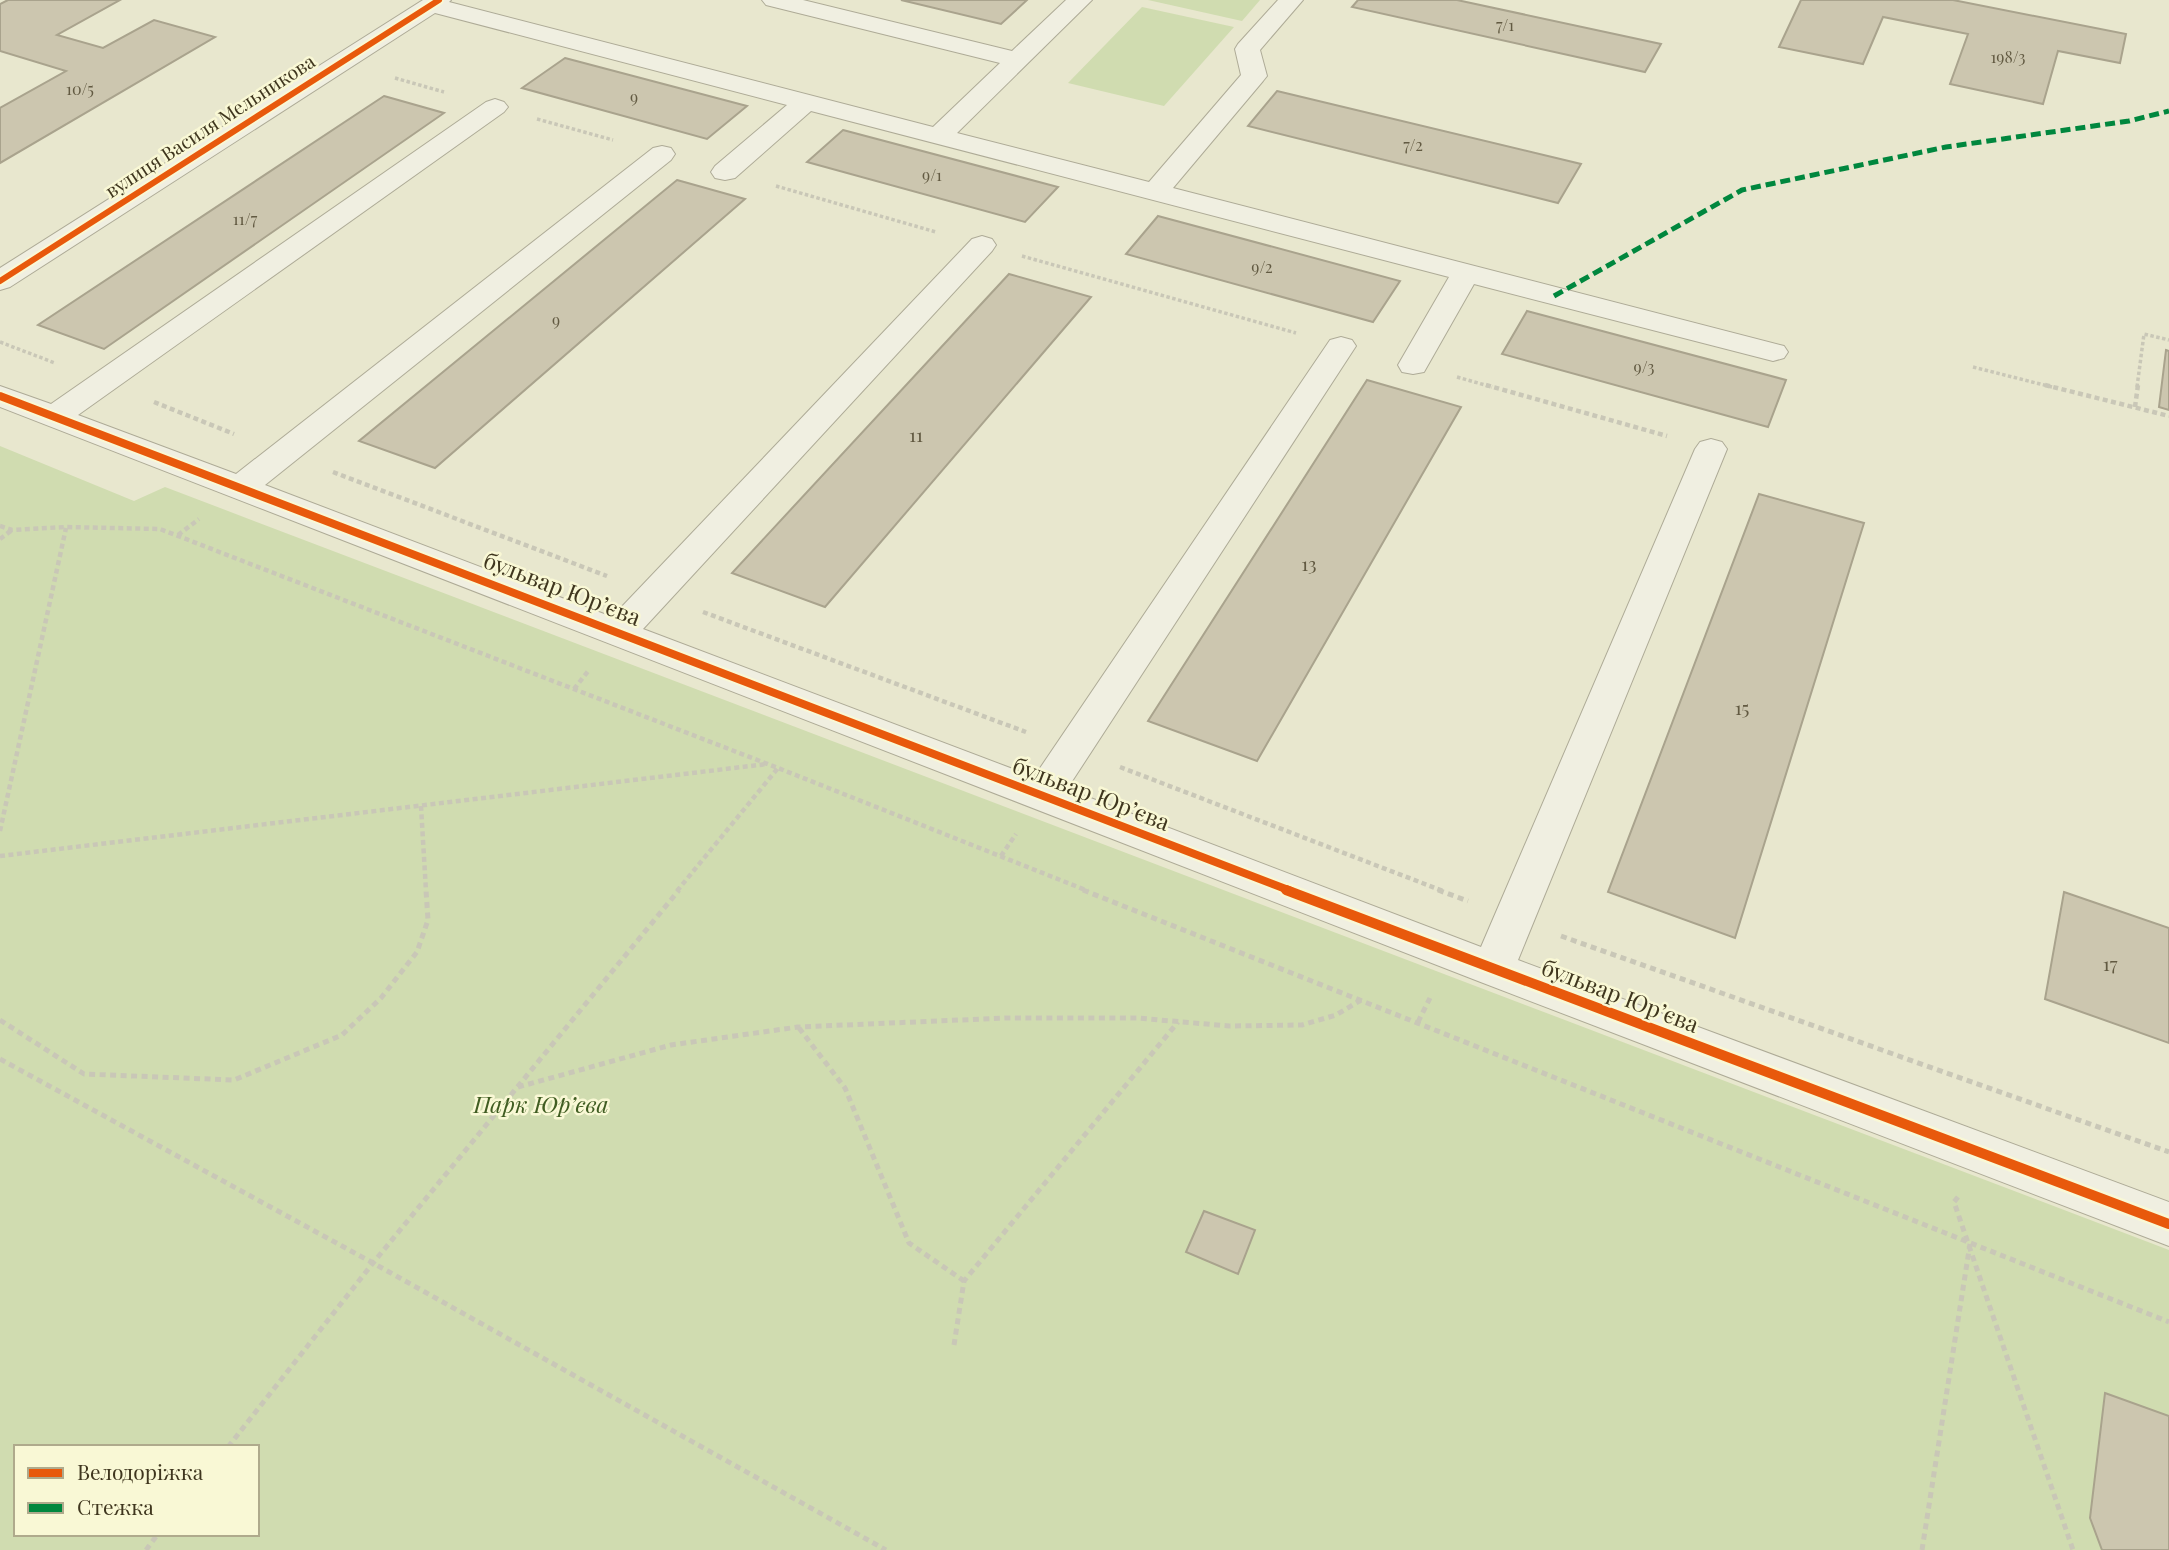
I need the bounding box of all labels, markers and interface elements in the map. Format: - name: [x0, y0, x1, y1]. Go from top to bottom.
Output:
- house number: 7/1: [1496, 14, 1514, 35]
- house number: 198/3: [1990, 46, 2026, 67]
- street label: вулиця Василя Мельникова: [100, 47, 320, 203]
- house number: 10/5: [66, 78, 94, 99]
- house number: 9: [630, 86, 638, 107]
- house number: 7/2: [1403, 134, 1423, 155]
- house number: 9/1: [922, 164, 942, 185]
- house number: 11/7: [233, 208, 258, 229]
- house number: 9/2: [1251, 256, 1273, 277]
- house number: 9: [552, 309, 560, 330]
- house number: 9/3: [1634, 356, 1654, 377]
- house number: 11: [909, 421, 923, 447]
- street label: бульвар Юрʼєва: [479, 543, 646, 632]
- house number: 13: [1301, 550, 1317, 576]
- house number: 15: [1735, 694, 1749, 720]
- street label: бульвар Юрʼєва: [1008, 748, 1175, 837]
- street label: бульвар Юрʼєва: [1537, 950, 1704, 1039]
- house number: 17: [2103, 950, 2118, 976]
- park label: Парк Юр’єва: [472, 1088, 609, 1119]
- legend: [14, 1445, 259, 1536]
- text: Велодоріжка: [77, 1457, 204, 1485]
- text: Стежка: [77, 1492, 154, 1520]

